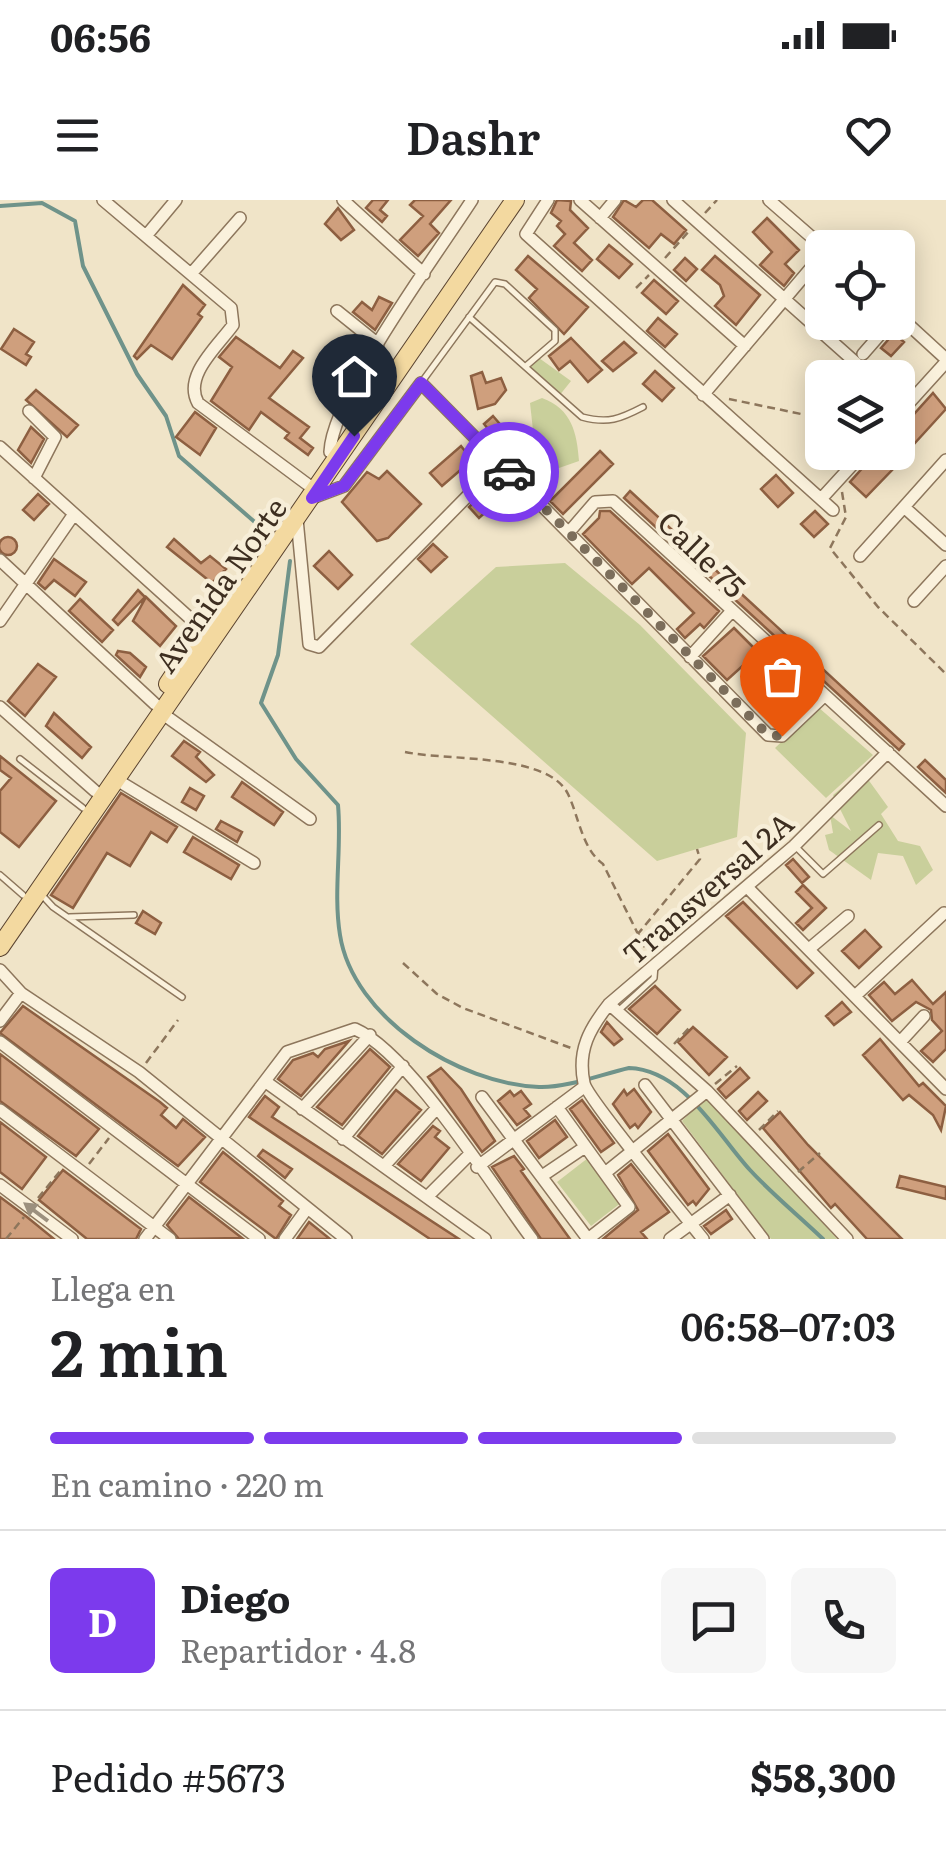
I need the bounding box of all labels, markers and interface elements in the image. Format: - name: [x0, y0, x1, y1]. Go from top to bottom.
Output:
- text: 06:56: [50, 7, 151, 64]
- text: Dashr: [406, 102, 540, 169]
- icon: menu: [50, 108, 105, 163]
- icon: heart: [841, 108, 896, 163]
- map controls: [805, 230, 915, 470]
- button: locate: [805, 230, 915, 340]
- pin: [312, 334, 397, 437]
- icon: home: [327, 349, 382, 404]
- button: layers: [805, 360, 915, 470]
- courier: [459, 422, 559, 522]
- icon: car: [482, 445, 537, 500]
- street label: Avenida Norte: [142, 488, 296, 680]
- street label: Calle 75: [649, 500, 757, 606]
- pin: [740, 634, 825, 737]
- icon: bag: [755, 649, 810, 704]
- street label: Transversal 2A: [612, 800, 802, 974]
- one-way arrow: [23, 1202, 49, 1222]
- text: Llega en: [50, 1263, 175, 1311]
- text: 06:58–07:03: [681, 1296, 896, 1353]
- text: 2 min: [50, 1300, 228, 1397]
- text: En camino · 220 m: [50, 1459, 324, 1507]
- text: Diego: [180, 1568, 290, 1625]
- button: chat: [661, 1568, 766, 1673]
- button: phone: [791, 1568, 896, 1673]
- text: D: [88, 1592, 117, 1649]
- text: Repartidor · 4.8: [180, 1625, 416, 1673]
- text: Pedido #5673: [50, 1747, 286, 1804]
- text: $58,300: [750, 1747, 896, 1804]

